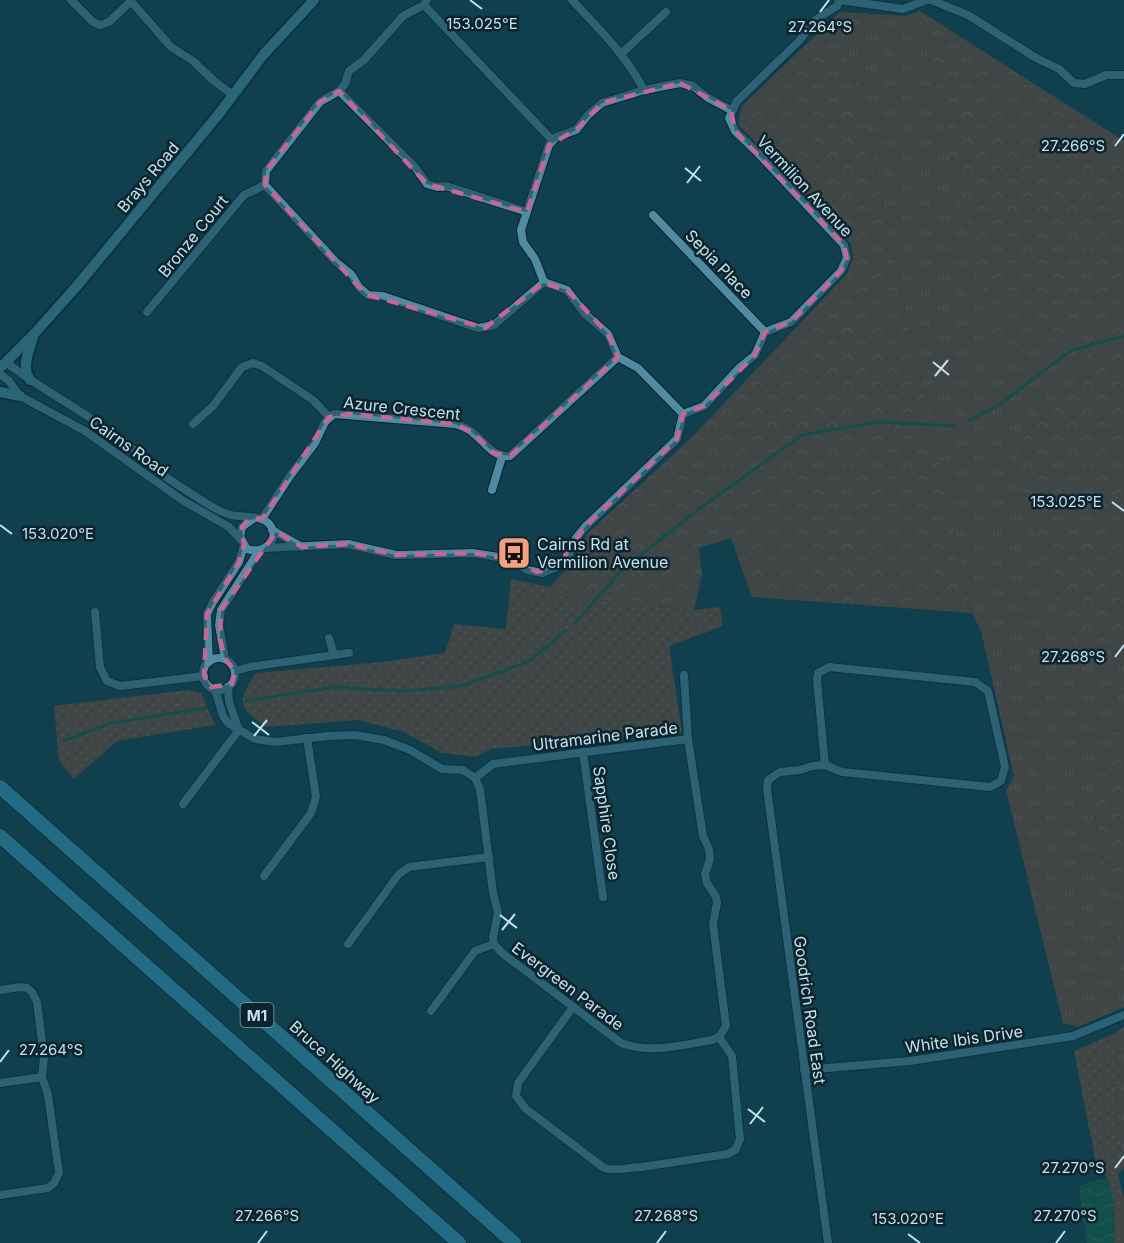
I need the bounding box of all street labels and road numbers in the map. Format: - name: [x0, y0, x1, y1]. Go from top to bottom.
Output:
- street label: Vermilion Avenue: [753, 131, 857, 241]
- street label: Brays Road: [113, 138, 183, 216]
- street label: Bronze Court: [154, 191, 232, 281]
- street label: Sepia Place: [681, 225, 757, 303]
- street label: Azure Crescent: [343, 392, 461, 424]
- street label: Cairns Road: [86, 411, 172, 481]
- street label: Ultramarine Parade: [531, 717, 679, 755]
- street label: Sapphire Close: [589, 765, 625, 881]
- street label: Goodrich Road East: [790, 935, 830, 1085]
- street label: Evergreen Parade: [508, 937, 628, 1035]
- road number: M1: [240, 1003, 274, 1027]
- street label: Bruce Highway: [286, 1016, 384, 1108]
- street label: White Ibis Drive: [904, 1021, 1024, 1057]

